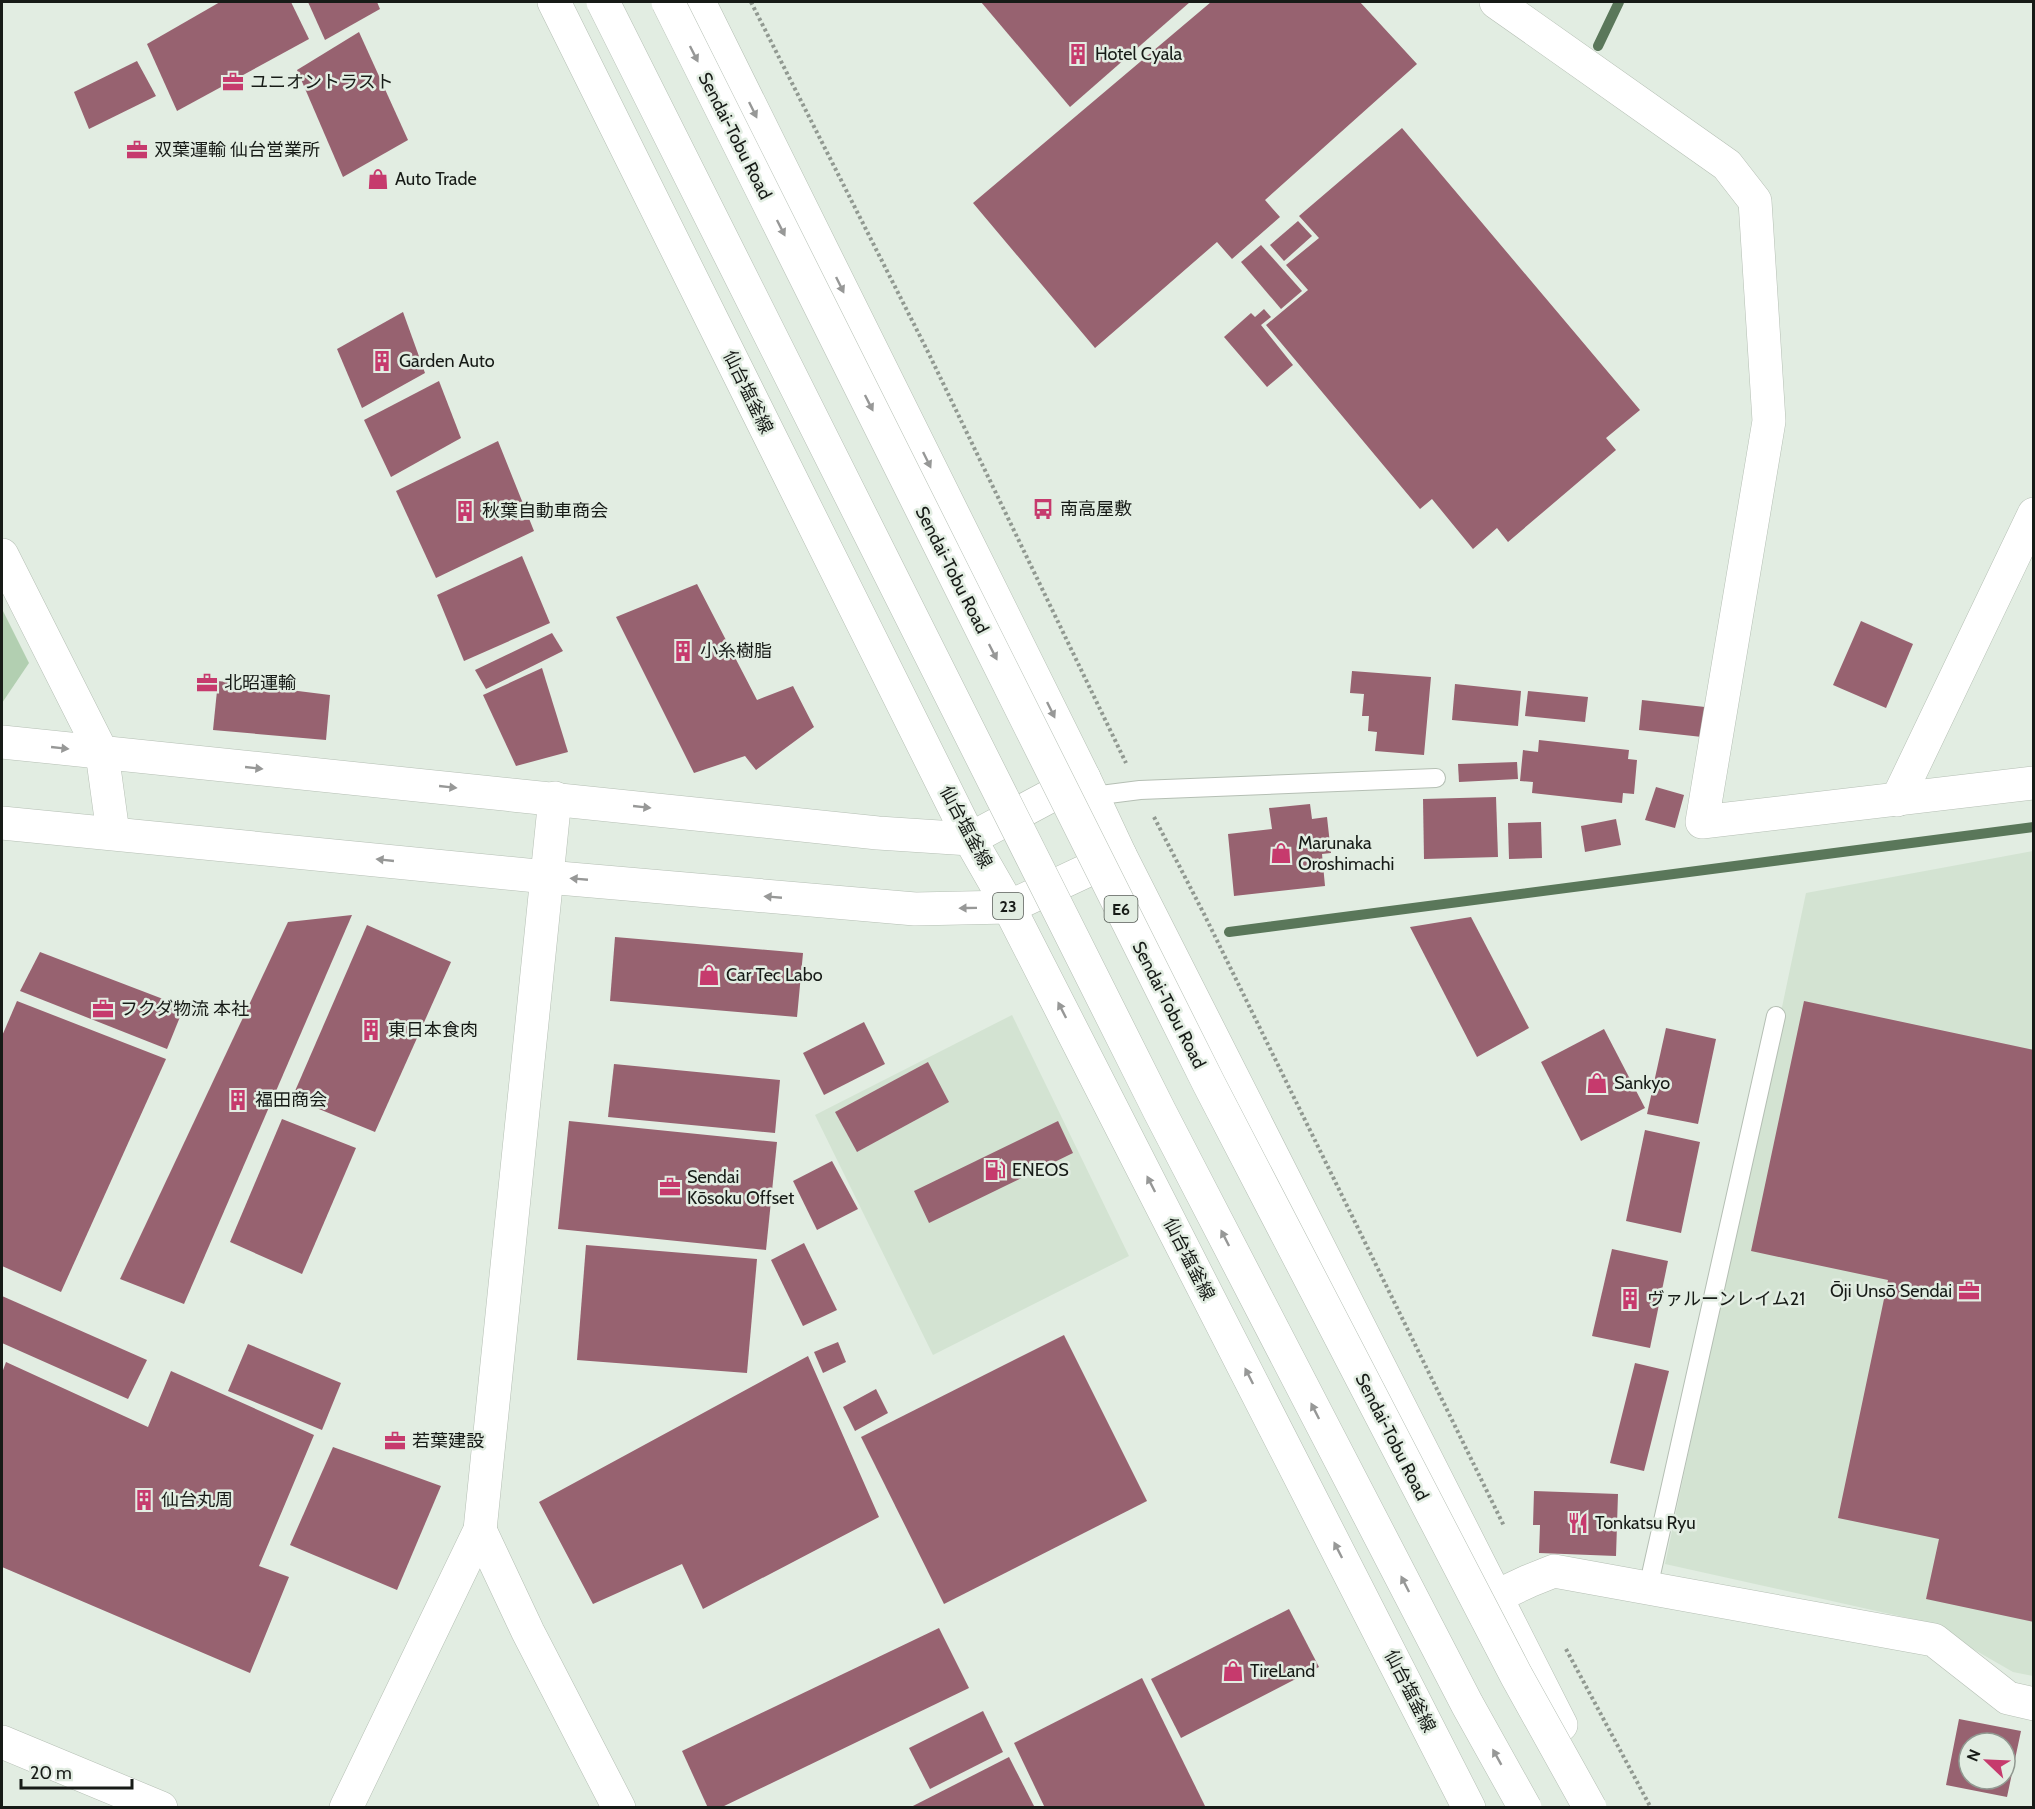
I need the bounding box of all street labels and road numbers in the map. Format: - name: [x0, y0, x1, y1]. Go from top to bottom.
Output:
- street label: Sendai-Tobu Road: [693, 69, 777, 203]
- street label: 仙台塩釜線: [718, 347, 778, 437]
- street label: Sendai-Tobu Road: [910, 503, 994, 637]
- street label: 仙台塩釜線: [935, 782, 997, 872]
- road number: 23: [993, 893, 1023, 919]
- road number: E6: [1104, 896, 1138, 922]
- street label: Sendai-Tobu Road: [1127, 938, 1211, 1072]
- street label: 仙台塩釜線: [1159, 1214, 1219, 1304]
- street label: Sendai-Tobu Road: [1350, 1370, 1434, 1504]
- street label: 仙台塩釜線: [1380, 1646, 1440, 1736]

